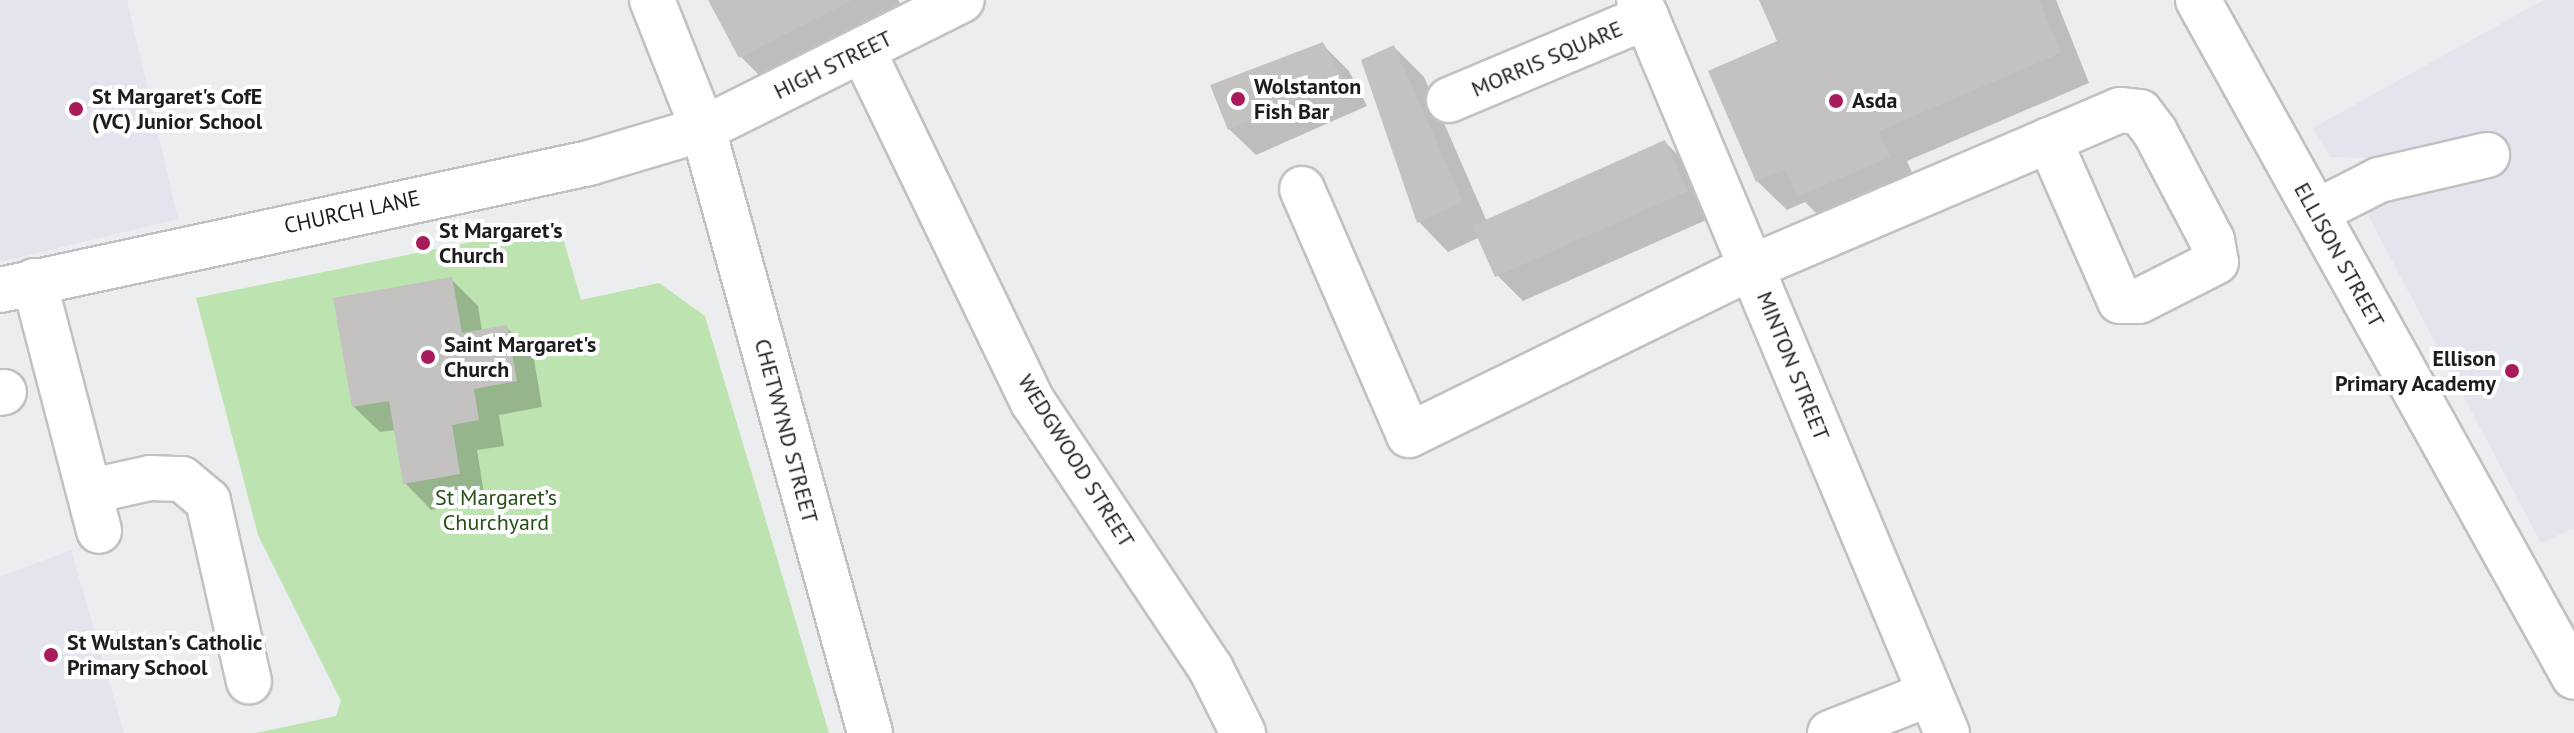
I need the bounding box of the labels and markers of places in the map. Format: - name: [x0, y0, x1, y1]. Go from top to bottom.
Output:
- place label: Wolstanton Fish Bar: [1254, 73, 1361, 124]
- place label: St Margaret's CofE (VC) Junior School: [92, 83, 263, 134]
- place label: Asda: [1852, 88, 1897, 114]
- marker: Wolstanton Fish Bar: [1229, 90, 1247, 108]
- marker: Asda: [1827, 92, 1845, 110]
- marker: St Margaret's CofE (VC) Junior School: [67, 100, 85, 118]
- place label: St Margaret's Church: [439, 217, 562, 268]
- marker: St Margaret's Church: [414, 234, 432, 252]
- place label: Saint Margaret's Church: [444, 331, 596, 382]
- place label: Ellison Primary Academy: [2333, 345, 2496, 396]
- marker: Saint Margaret's Church: [419, 348, 437, 366]
- marker: Ellison Primary Academy: [2503, 362, 2521, 380]
- place label: St Wulstan's Catholic Primary School: [67, 629, 263, 680]
- marker: St Wulstan's Catholic Primary School: [42, 646, 60, 664]

